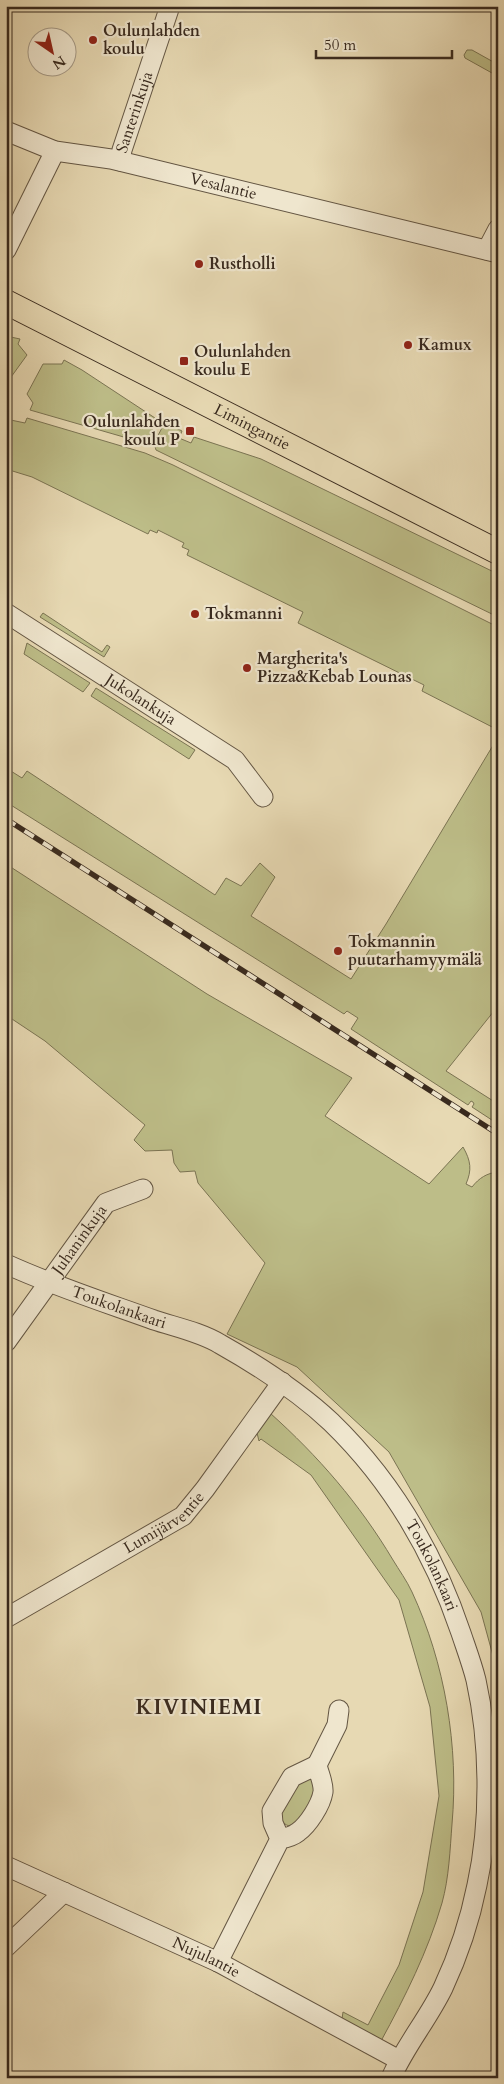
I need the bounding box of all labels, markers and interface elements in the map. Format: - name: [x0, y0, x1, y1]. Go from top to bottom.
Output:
- place label: Oulunlahden koulu: [103, 20, 201, 60]
- north arrow: [28, 28, 78, 78]
- scale bar: [316, 28, 453, 60]
- marker: Oulunlahden koulu: [87, 34, 99, 46]
- text: 50 m: [324, 35, 356, 55]
- text: N: [49, 51, 69, 74]
- street label: Santerinkuja: [111, 69, 158, 156]
- street label: Vesalantie: [187, 168, 259, 205]
- place label: Rustholli: [209, 253, 275, 275]
- marker: Rustholli: [193, 258, 205, 270]
- place label: Kamux: [418, 334, 472, 356]
- marker: Kamux: [402, 339, 414, 351]
- place label: Oulunlahden koulu E: [194, 341, 292, 381]
- marker: Oulunlahden koulu E: [178, 355, 190, 367]
- street label: Limingantie: [210, 398, 294, 456]
- place label: Oulunlahden koulu P: [83, 411, 181, 451]
- marker: Oulunlahden koulu P: [184, 425, 196, 437]
- place label: Tokmanni: [205, 603, 282, 625]
- marker: Tokmanni: [189, 608, 201, 620]
- place label: Margherita's Pizza&Kebab Lounas: [257, 648, 412, 688]
- marker: Margherita's Pizza&Kebab Lounas: [241, 662, 253, 674]
- street label: Jukolankuja: [99, 667, 180, 730]
- place label: Tokmannin puutarhamyymälä: [348, 931, 482, 971]
- marker: Tokmannin puutarhamyymälä: [332, 945, 344, 957]
- street label: Juhaninkuja: [46, 1200, 112, 1281]
- street label: Toukolankaari: [68, 1281, 169, 1334]
- street label: Lumijärventie: [120, 1487, 209, 1559]
- street label: Toukolankaari: [400, 1515, 463, 1615]
- district label: KIVINIEMI: [136, 1693, 262, 1722]
- street label: Nujulantie: [169, 1932, 244, 1983]

